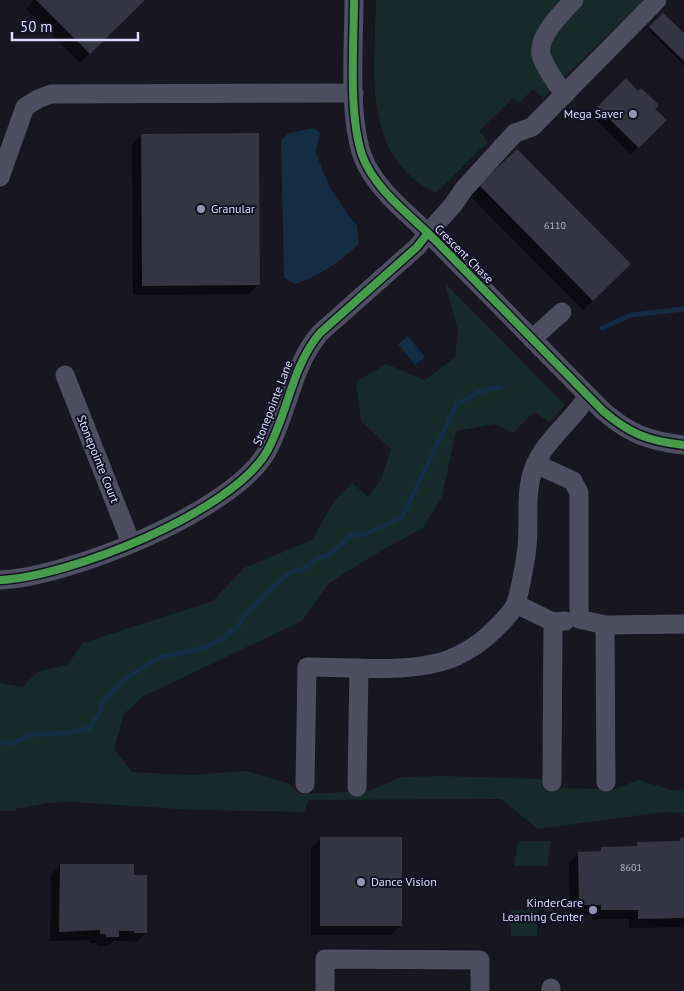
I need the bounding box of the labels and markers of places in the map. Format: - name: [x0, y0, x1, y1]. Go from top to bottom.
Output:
- place label: Mega Saver: [564, 106, 623, 121]
- marker: Mega Saver: [627, 108, 639, 120]
- place label: Granular: [211, 201, 255, 216]
- marker: Granular: [195, 203, 207, 215]
- place label: Dance Vision: [371, 874, 437, 889]
- marker: Dance Vision: [355, 876, 367, 888]
- place label: KinderCare Learning Center: [502, 895, 583, 924]
- marker: KinderCare Learning Center: [587, 904, 599, 916]

